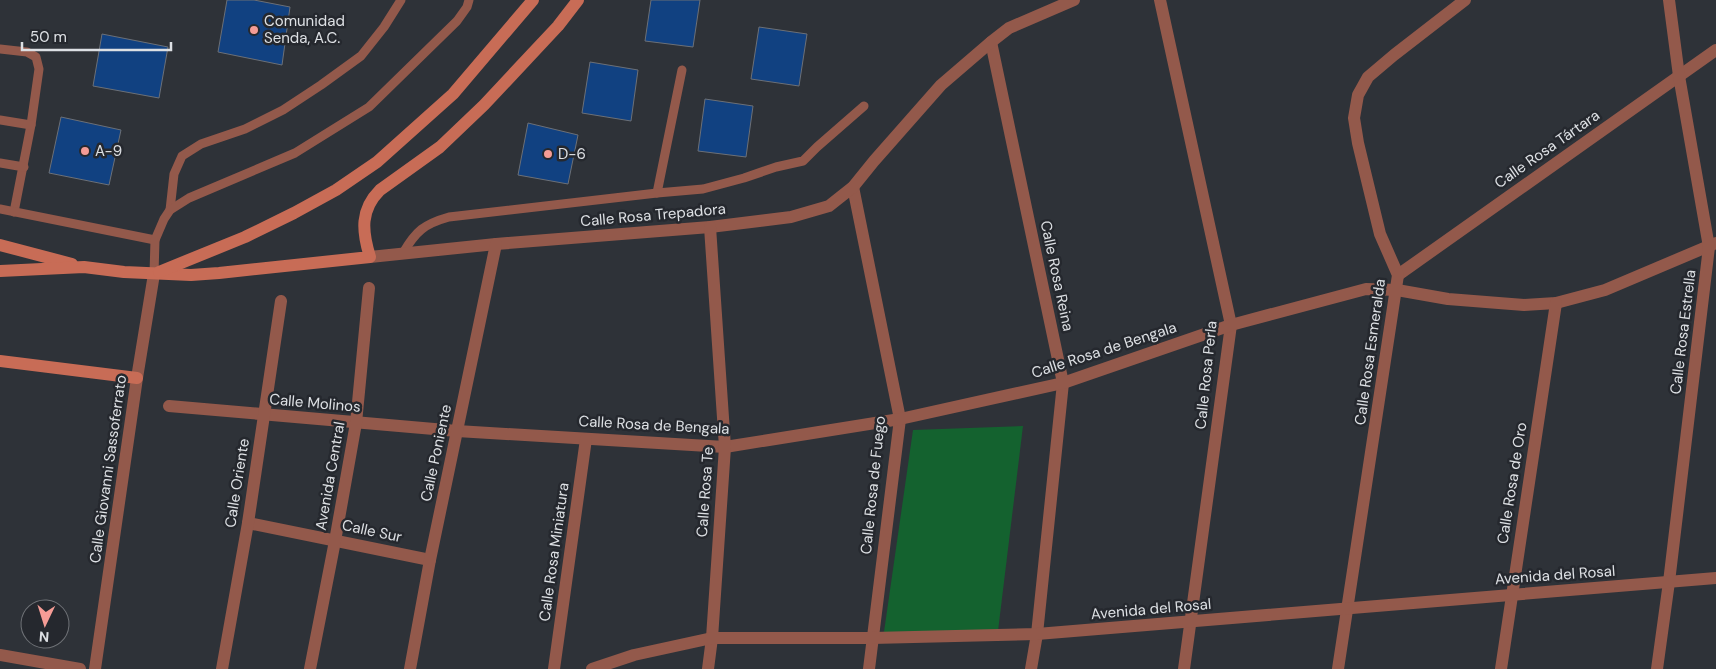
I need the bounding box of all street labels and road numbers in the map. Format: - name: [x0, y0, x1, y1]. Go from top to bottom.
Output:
- street label: Calle Rosa Tártara: [1491, 105, 1603, 193]
- street label: Calle Rosa Trepadora: [579, 199, 727, 231]
- street label: Calle Rosa Reina: [1036, 219, 1078, 333]
- street label: Calle Rosa Estrella: [1665, 269, 1701, 395]
- street label: Calle Rosa Esmeralda: [1350, 277, 1390, 427]
- street label: Calle Rosa de Bengala: [1029, 317, 1179, 383]
- street label: Calle Rosa Perla: [1190, 320, 1222, 430]
- street label: Calle Giovanni Sassoferrato: [85, 374, 131, 564]
- street label: Calle Molinos: [268, 389, 362, 417]
- street label: Calle Poniente: [416, 403, 456, 503]
- street label: Calle Rosa de Bengala: [578, 411, 730, 439]
- street label: Calle Rosa de Fuego: [856, 415, 890, 555]
- street label: Avenida Central: [311, 420, 349, 532]
- street label: Calle Rosa de Oro: [1493, 421, 1532, 545]
- street label: Calle Oriente: [220, 437, 254, 529]
- street label: Calle Rosa Te: [692, 446, 718, 538]
- street label: Calle Rosa Miniatura: [534, 481, 574, 623]
- street label: Calle Sur: [340, 515, 404, 547]
- street label: Avenida del Rosal: [1494, 561, 1616, 589]
- street label: Avenida del Rosal: [1090, 594, 1212, 624]

